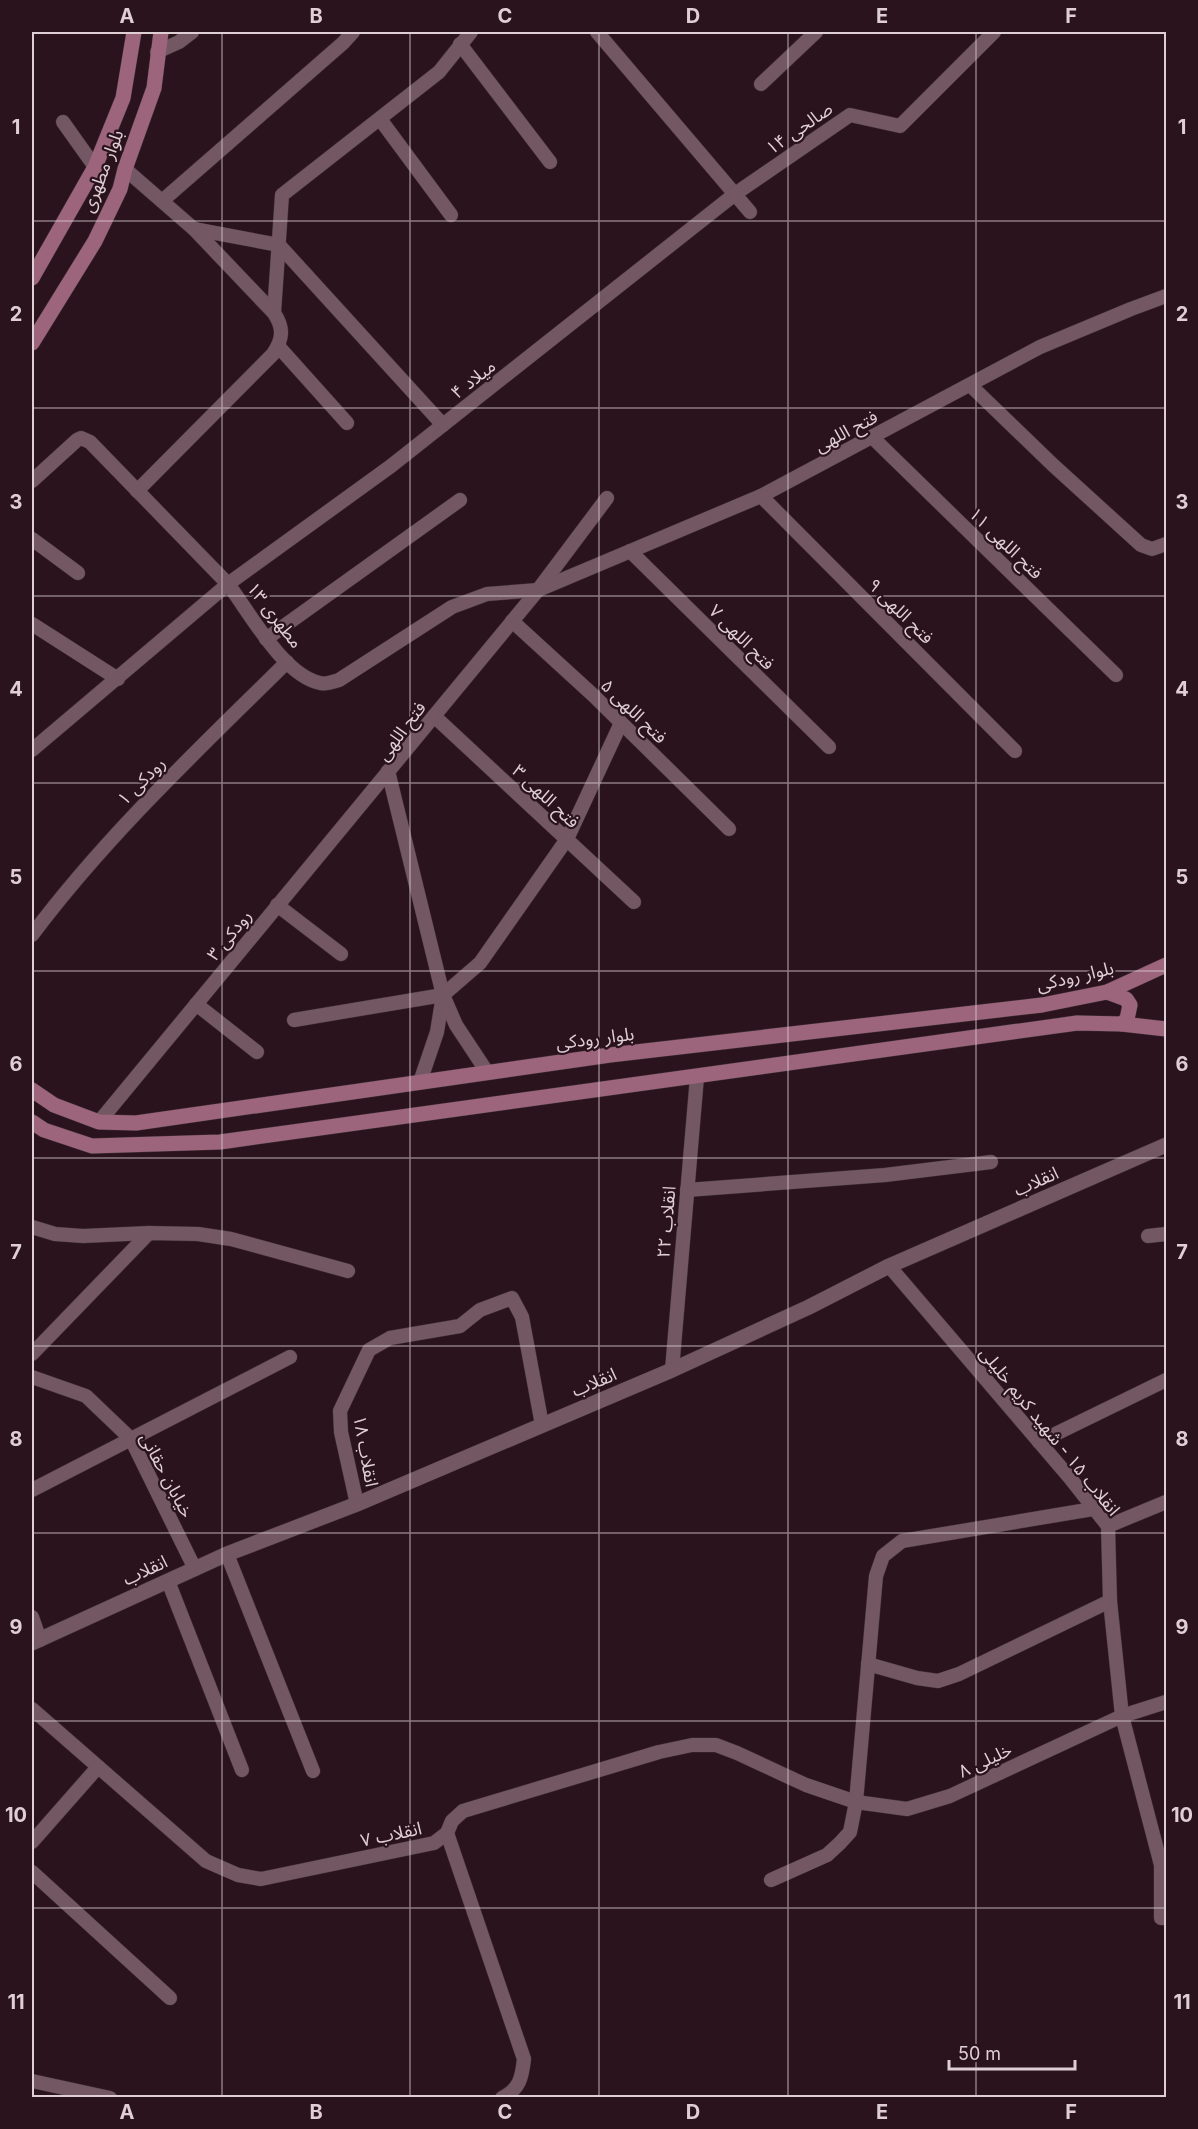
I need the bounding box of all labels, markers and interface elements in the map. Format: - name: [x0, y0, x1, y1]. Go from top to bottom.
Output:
- text: A: [120, 4, 135, 28]
- text: B: [309, 4, 323, 28]
- text: C: [498, 4, 512, 28]
- text: D: [686, 4, 700, 28]
- text: E: [876, 4, 888, 28]
- text: F: [1065, 4, 1077, 28]
- street label: صالحی ۱۴: [762, 97, 837, 159]
- text: 1: [12, 115, 20, 139]
- text: 1: [1178, 115, 1186, 139]
- street label: بلوار مطهری: [77, 127, 128, 216]
- text: 2: [10, 302, 22, 326]
- text: 2: [1176, 302, 1188, 326]
- street label: میلاد ۴: [446, 355, 500, 403]
- street label: فتح اللهی: [811, 406, 882, 459]
- text: 3: [10, 490, 22, 514]
- text: 3: [1176, 490, 1188, 514]
- street label: فتح اللهی ۱۱: [963, 503, 1047, 585]
- street label: فتح اللهی ۹: [862, 574, 938, 650]
- street label: مطهری ۱۳: [242, 578, 307, 653]
- street label: فتح اللهی ۷: [703, 600, 779, 676]
- street label: فتح اللهی ۵: [595, 674, 671, 750]
- text: 4: [9, 677, 23, 701]
- text: 4: [1175, 677, 1189, 701]
- street label: فتح اللهی: [372, 697, 432, 766]
- street label: رودکی ۱: [113, 753, 170, 810]
- street label: فتح اللهی ۳: [506, 760, 584, 834]
- text: 5: [10, 865, 22, 889]
- text: 5: [1176, 865, 1188, 889]
- street label: رودکی ۳: [202, 905, 257, 965]
- street label: بلوار رودکی: [1034, 957, 1116, 996]
- street label: بلوار رودکی: [555, 1023, 635, 1054]
- text: 6: [10, 1052, 23, 1076]
- text: 6: [1176, 1052, 1189, 1076]
- street label: انقلاب: [1010, 1162, 1062, 1200]
- street label: انقلاب ۲۲: [652, 1185, 680, 1259]
- text: 7: [10, 1240, 22, 1264]
- text: 7: [1176, 1240, 1188, 1264]
- street label: انقلاب ۱۵ - شهید کریم خلیلی: [973, 1342, 1125, 1522]
- street label: انقلاب: [568, 1363, 620, 1401]
- street label: انقلاب ۱۸: [349, 1414, 383, 1488]
- text: 8: [9, 1427, 23, 1451]
- text: 8: [1175, 1427, 1189, 1451]
- street label: خیابان حقانی: [135, 1429, 198, 1521]
- street label: انقلاب: [119, 1551, 171, 1589]
- text: 9: [10, 1615, 23, 1639]
- text: 9: [1176, 1615, 1189, 1639]
- street label: خلیلی ۸: [955, 1738, 1016, 1782]
- text: 10: [5, 1803, 27, 1827]
- text: 10: [1171, 1803, 1193, 1827]
- street label: انقلاب ۷: [358, 1817, 424, 1851]
- text: 11: [7, 1990, 25, 2014]
- text: 11: [1173, 1990, 1191, 2014]
- scale bar: [949, 2033, 1075, 2071]
- text: 50 m: [958, 2043, 1001, 2064]
- text: A: [120, 2100, 135, 2124]
- text: B: [309, 2100, 323, 2124]
- text: C: [498, 2100, 512, 2124]
- text: D: [686, 2100, 700, 2124]
- text: E: [876, 2100, 888, 2124]
- text: F: [1065, 2100, 1077, 2124]

